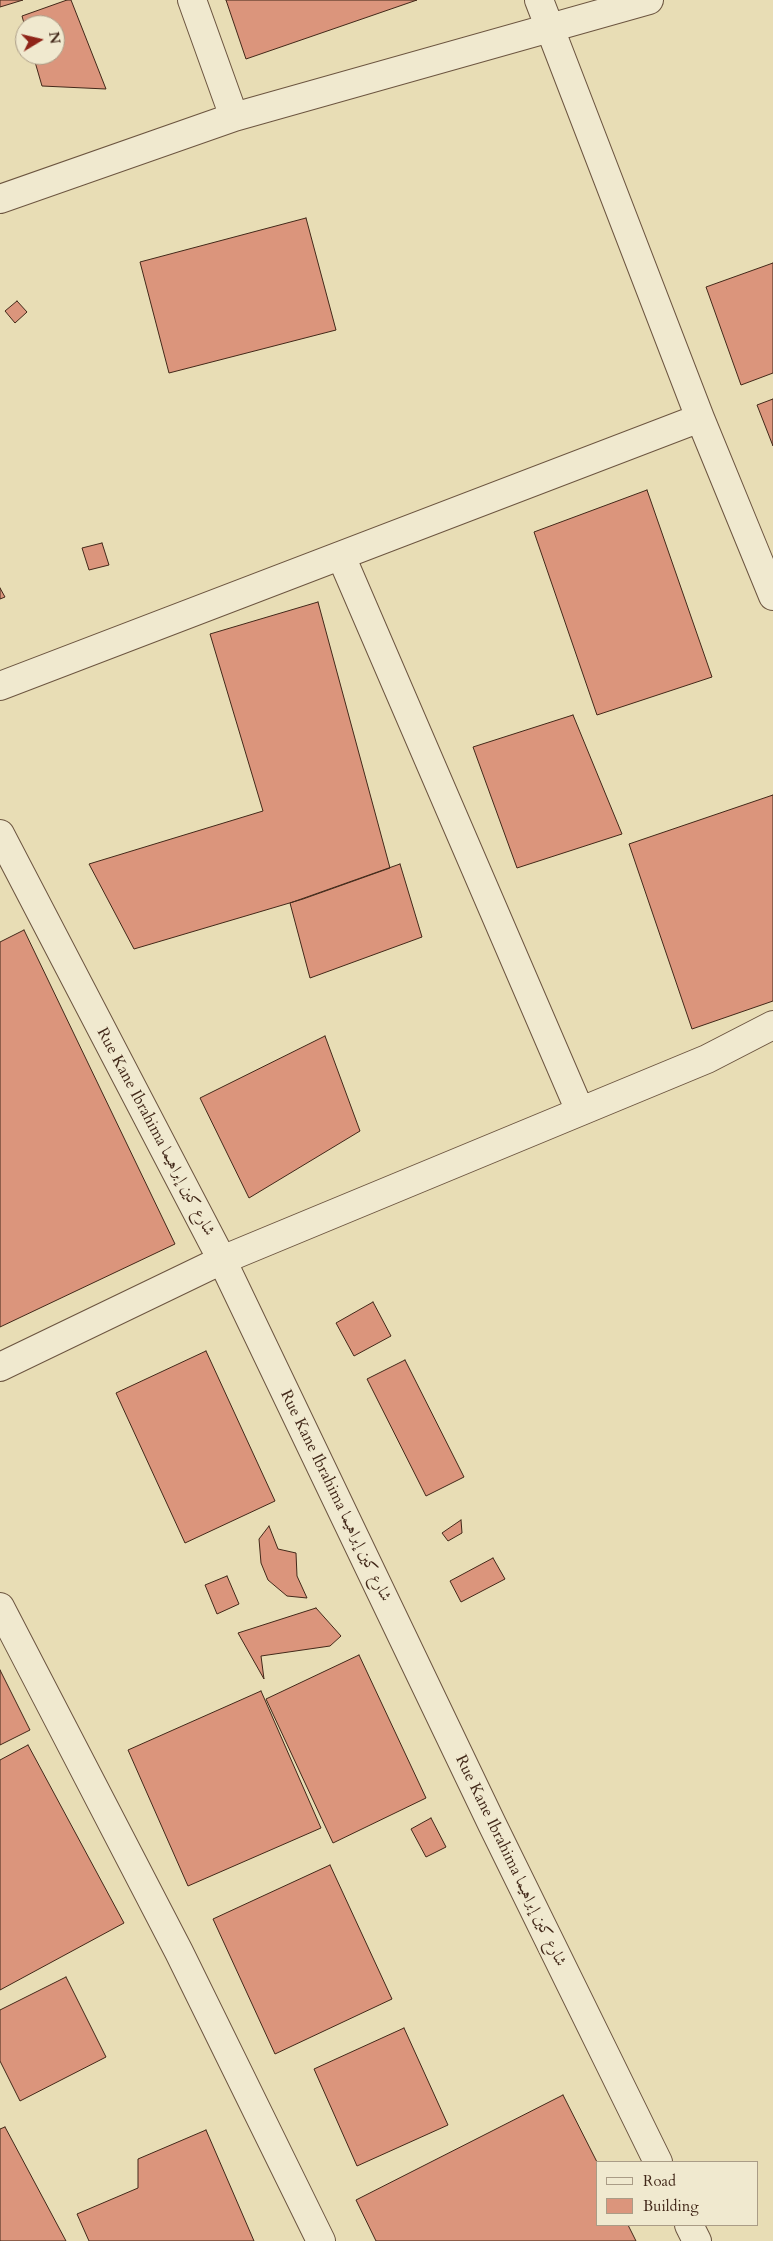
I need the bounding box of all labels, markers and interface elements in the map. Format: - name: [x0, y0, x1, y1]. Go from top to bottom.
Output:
- north arrow: [15, 15, 65, 65]
- text: N: [44, 30, 65, 45]
- street label: Rue Kane Ibrahima شارع كين إبراهيما: [92, 1025, 218, 1239]
- street label: Rue Kane Ibrahima شارع كين إبراهيما: [275, 1387, 395, 1605]
- street label: Rue Kane Ibrahima شارع كين إبراهيما: [450, 1752, 570, 1970]
- legend: [596, 2161, 758, 2226]
- text: Road: [643, 2171, 676, 2191]
- text: Building: [643, 2196, 699, 2216]

